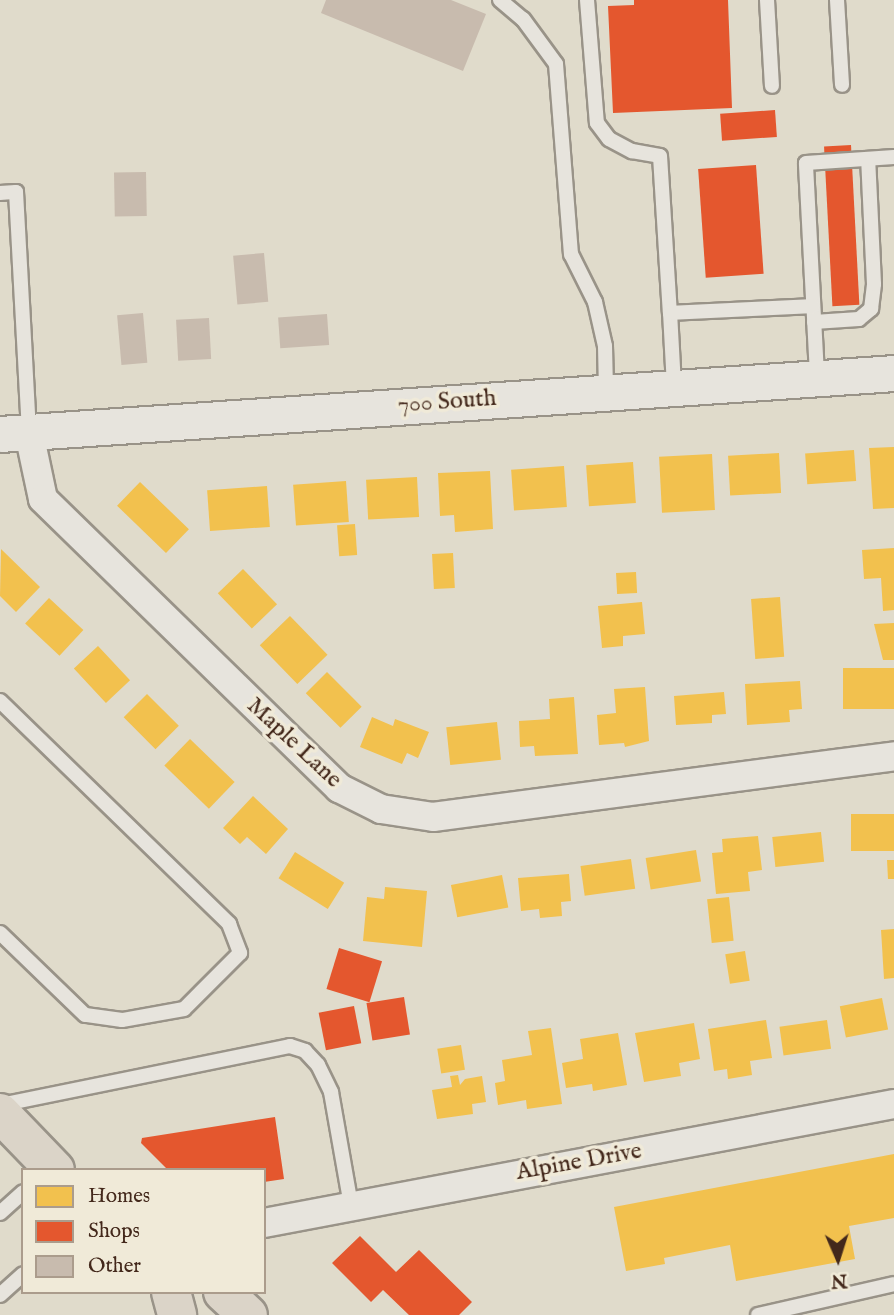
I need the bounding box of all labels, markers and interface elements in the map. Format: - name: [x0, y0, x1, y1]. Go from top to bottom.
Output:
- street label: 700 South: [397, 384, 497, 420]
- street label: Maple Lane: [240, 692, 348, 794]
- street label: Alpine Drive: [514, 1137, 644, 1187]
- legend: [21, 1168, 266, 1294]
- text: Homes: [88, 1183, 150, 1210]
- text: Shops: [88, 1218, 140, 1245]
- north arrow: [803, 1224, 873, 1294]
- text: Other: [88, 1253, 141, 1280]
- text: N: [830, 1268, 848, 1292]

